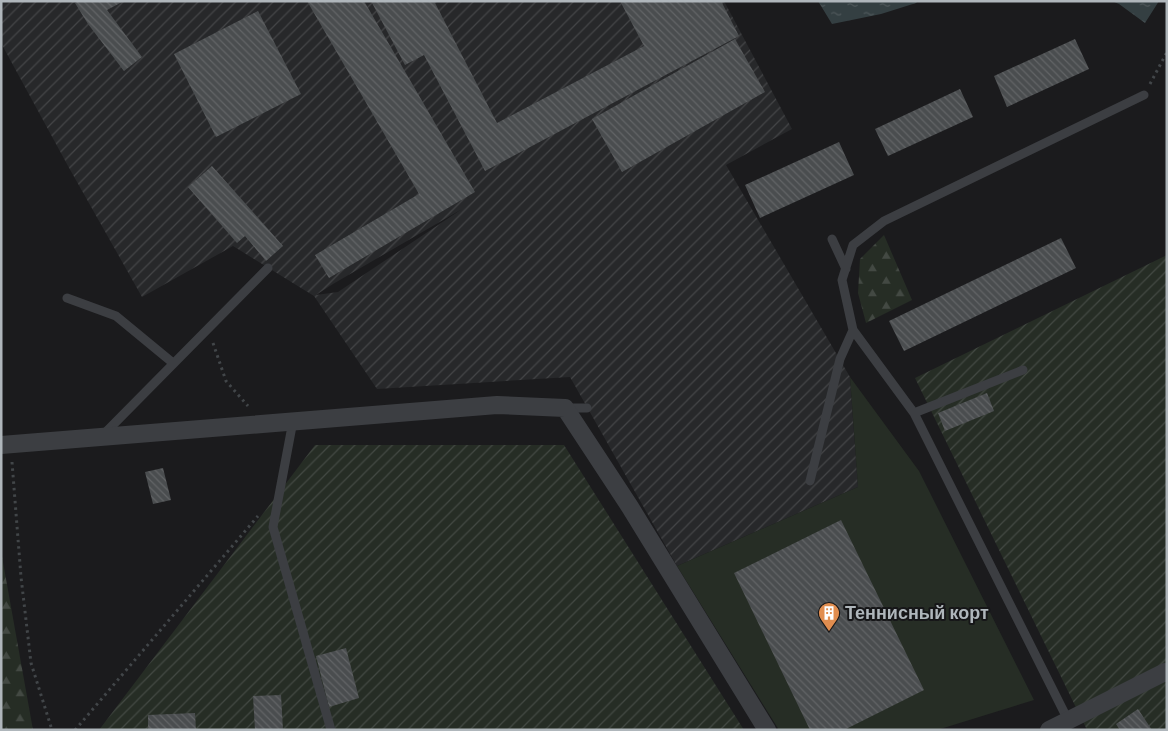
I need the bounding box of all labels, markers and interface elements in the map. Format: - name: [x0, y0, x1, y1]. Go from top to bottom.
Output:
- building icon: Теннисный корт: [817, 601, 841, 632]
- place label: Теннисный корт: [845, 601, 989, 625]

